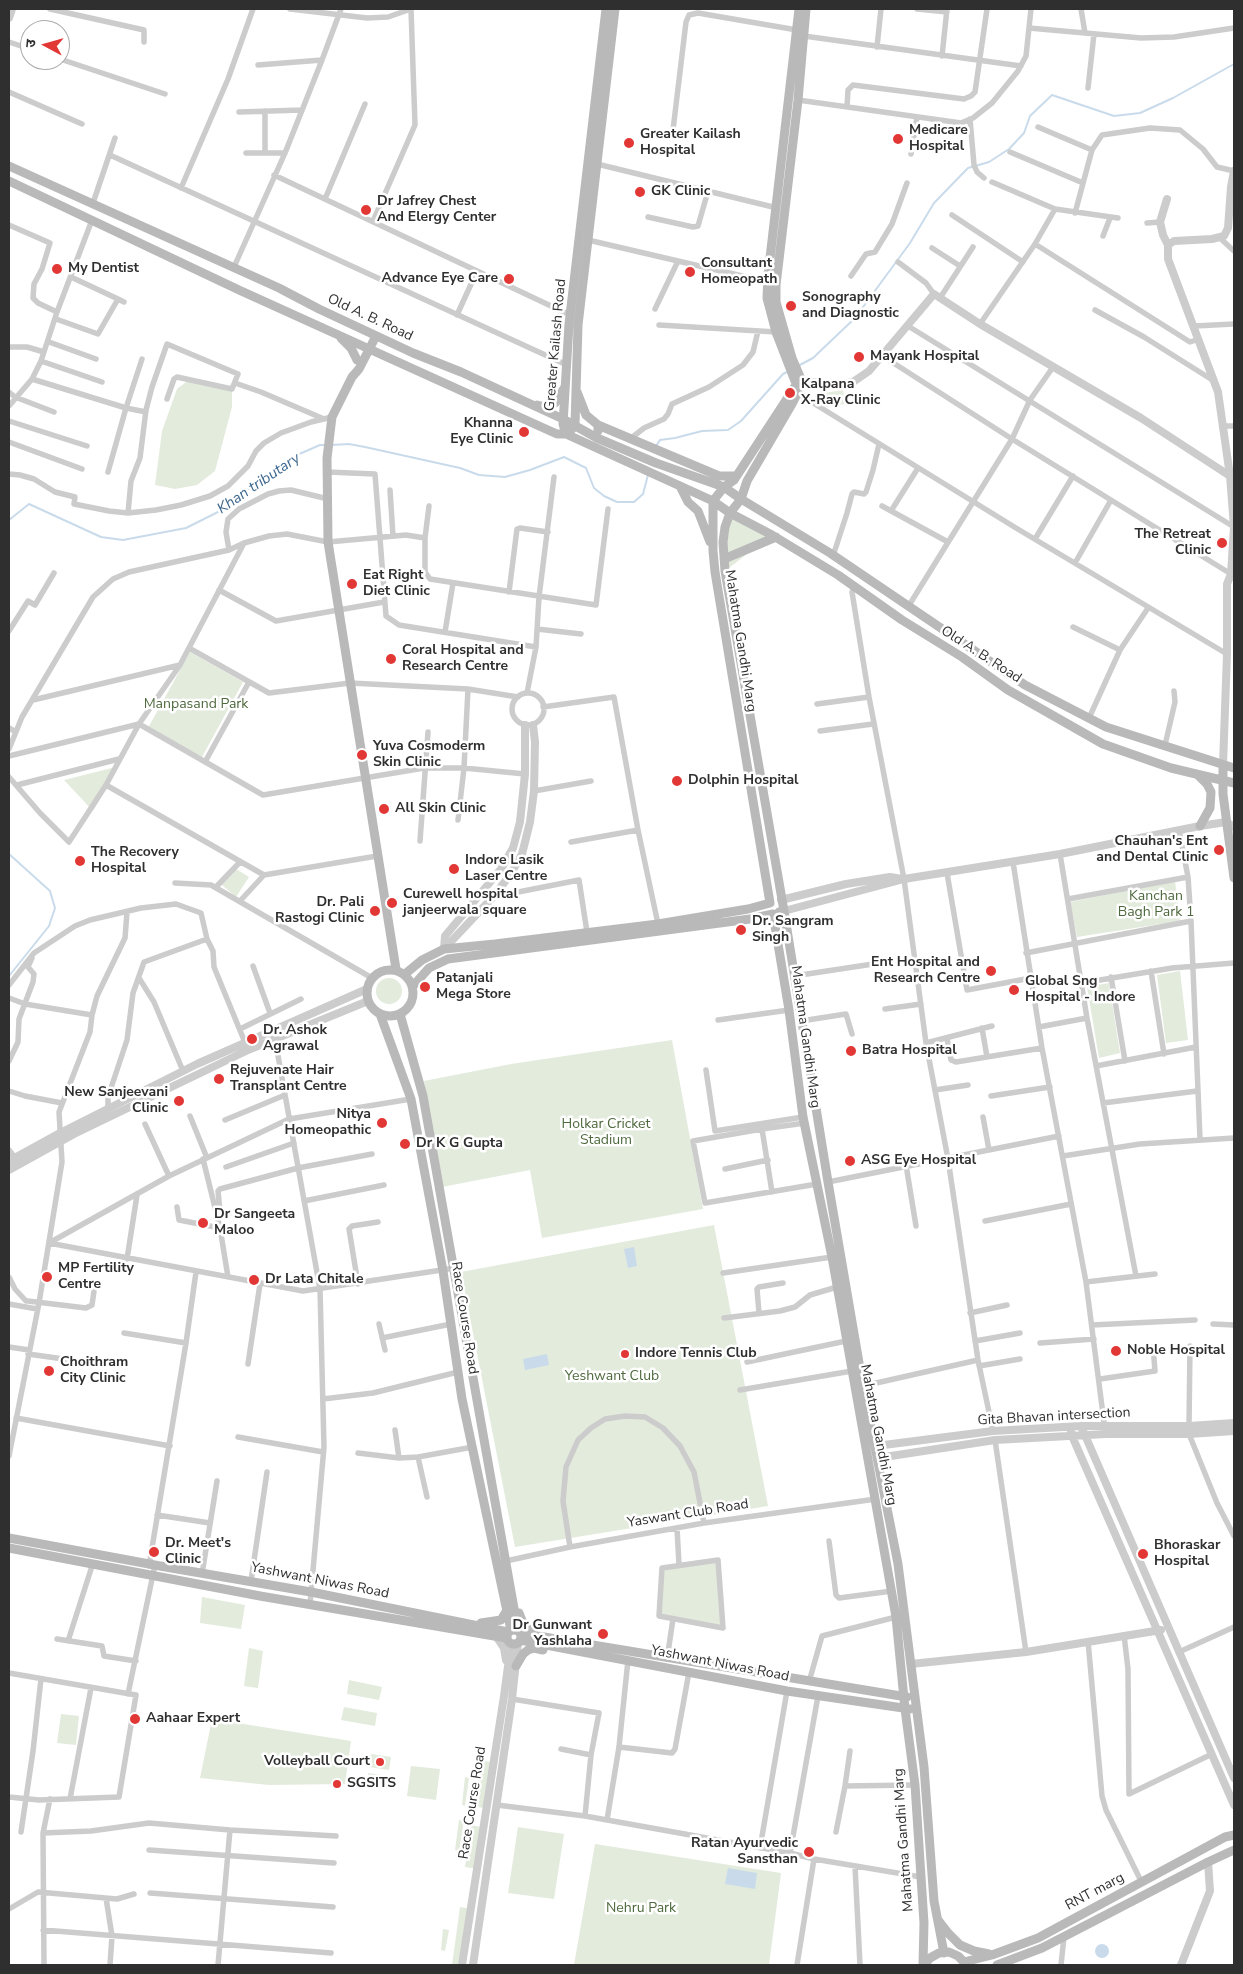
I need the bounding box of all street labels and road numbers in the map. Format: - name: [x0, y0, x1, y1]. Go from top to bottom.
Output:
- street label: Greater Kailash Road: [542, 278, 570, 412]
- street label: Old A. B. Road: [325, 291, 415, 345]
- street label: Mahatma Gandhi Marg: [720, 569, 760, 713]
- street label: Old A. B. Road: [938, 623, 1024, 687]
- street label: Mahatma Gandhi Marg: [787, 965, 823, 1109]
- street label: Race Course Road: [447, 1260, 481, 1376]
- street label: Mahatma Gandhi Marg: [856, 1363, 900, 1507]
- street label: Gita Bhavan intersection: [977, 1405, 1131, 1429]
- street label: Yaswant Club Road: [626, 1496, 750, 1532]
- street label: Yashwant Niwas Road: [249, 1559, 391, 1603]
- street label: Yashwant Niwas Road: [649, 1642, 791, 1686]
- street label: Race Course Road: [456, 1745, 490, 1861]
- street label: Mahatma Gandhi Marg: [891, 1768, 917, 1912]
- street label: RNT marg: [1063, 1869, 1127, 1915]

